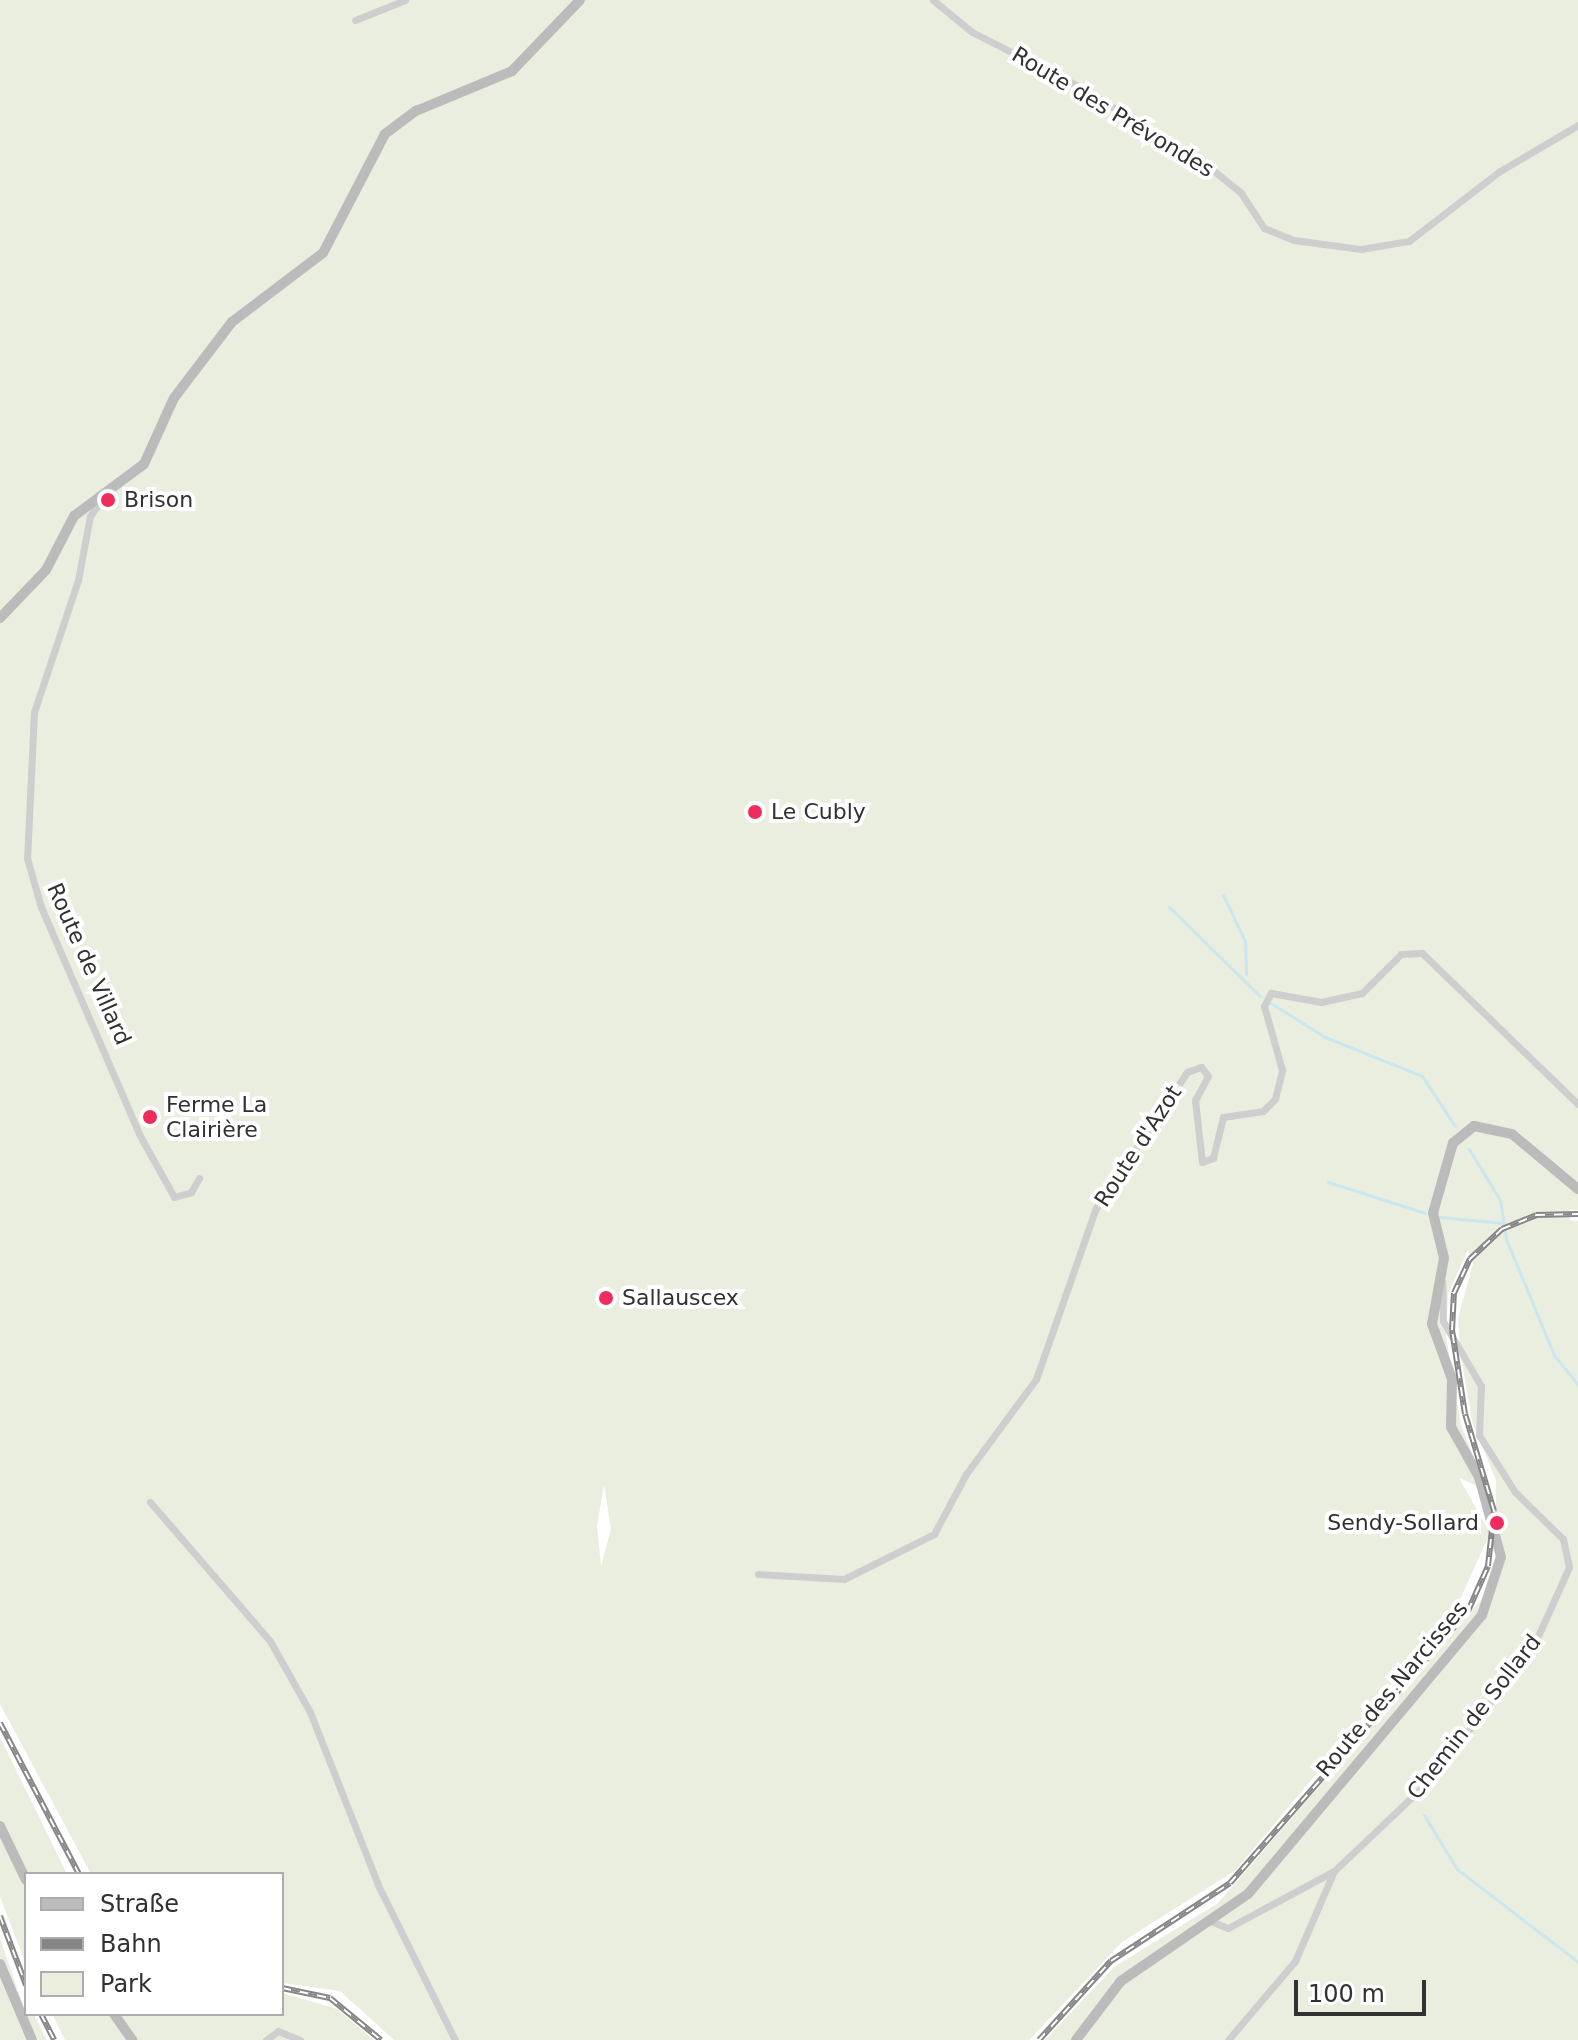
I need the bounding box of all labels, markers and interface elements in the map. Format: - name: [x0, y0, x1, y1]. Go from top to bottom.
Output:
- street label: Route des Prévondes: [1007, 41, 1219, 183]
- place label: Brison: [124, 487, 193, 513]
- marker: Brison: [99, 491, 117, 509]
- place label: Le Cubly: [771, 799, 866, 825]
- marker: Le Cubly: [746, 803, 764, 821]
- street label: Route de Villard: [41, 879, 137, 1049]
- street label: Route d'Azot: [1089, 1080, 1187, 1212]
- place label: Ferme La Clairière: [166, 1091, 267, 1142]
- marker: Ferme La Clairière: [141, 1108, 159, 1126]
- place label: Sallauscex: [622, 1285, 739, 1311]
- marker: Sallauscex: [597, 1289, 615, 1307]
- place label: Sendy-Sollard: [1327, 1510, 1479, 1536]
- marker: Sendy-Sollard: [1486, 1512, 1508, 1534]
- street label: Route des Narcisses: [1311, 1596, 1473, 1782]
- street label: Chemin de Sollard: [1402, 1629, 1546, 1805]
- legend: [24, 1872, 284, 2016]
- text: Straße: [100, 1890, 179, 1918]
- text: Bahn: [100, 1930, 162, 1958]
- scale bar: [1298, 1964, 1430, 2014]
- text: Park: [100, 1970, 152, 1998]
- text: 100 m: [1308, 1980, 1385, 2008]

